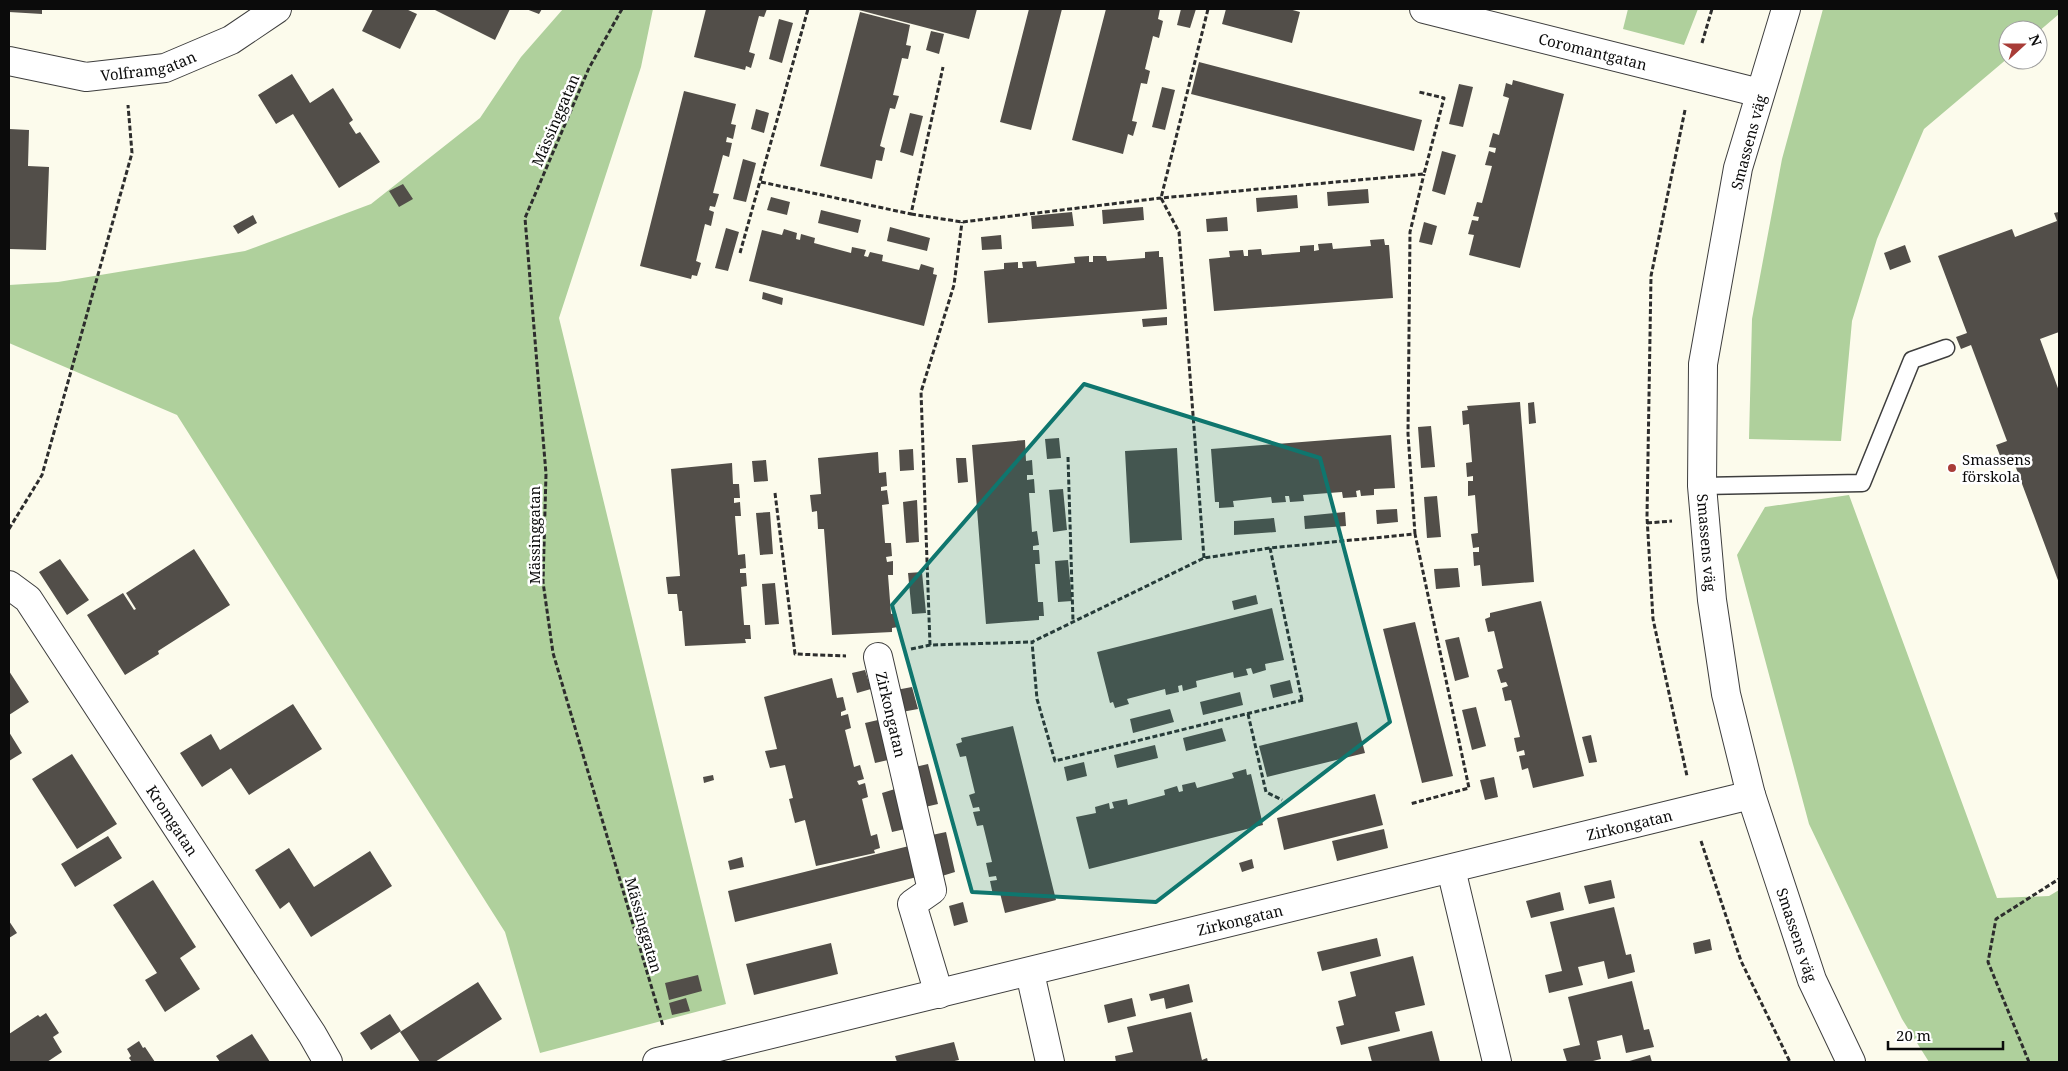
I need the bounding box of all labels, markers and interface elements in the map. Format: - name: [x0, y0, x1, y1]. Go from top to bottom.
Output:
- north arrow: [1998, 20, 2048, 70]
- street label: Coromantgatan: [1536, 28, 1649, 74]
- text: N: [2025, 32, 2046, 49]
- street label: Volframgatan: [99, 46, 199, 85]
- street label: Mässinggatan: [527, 70, 584, 169]
- street label: Smassens väg: [1726, 92, 1770, 192]
- place label: Smassens förskola: [1962, 449, 2031, 486]
- marker: Smassens förskola: [1946, 462, 1958, 474]
- street label: Mässinggatan: [524, 485, 544, 584]
- street label: Smassens väg: [1693, 493, 1721, 592]
- street label: Zirkongatan: [872, 670, 911, 760]
- street label: Kromgatan: [142, 781, 203, 860]
- street label: Zirkongatan: [1585, 804, 1675, 845]
- street label: Mässinggatan: [621, 875, 667, 975]
- street label: Smassens väg: [1772, 885, 1822, 985]
- street label: Zirkongatan: [1195, 900, 1285, 940]
- scale bar: [1888, 1018, 2003, 1050]
- text: 20 m: [1896, 1025, 1931, 1045]

